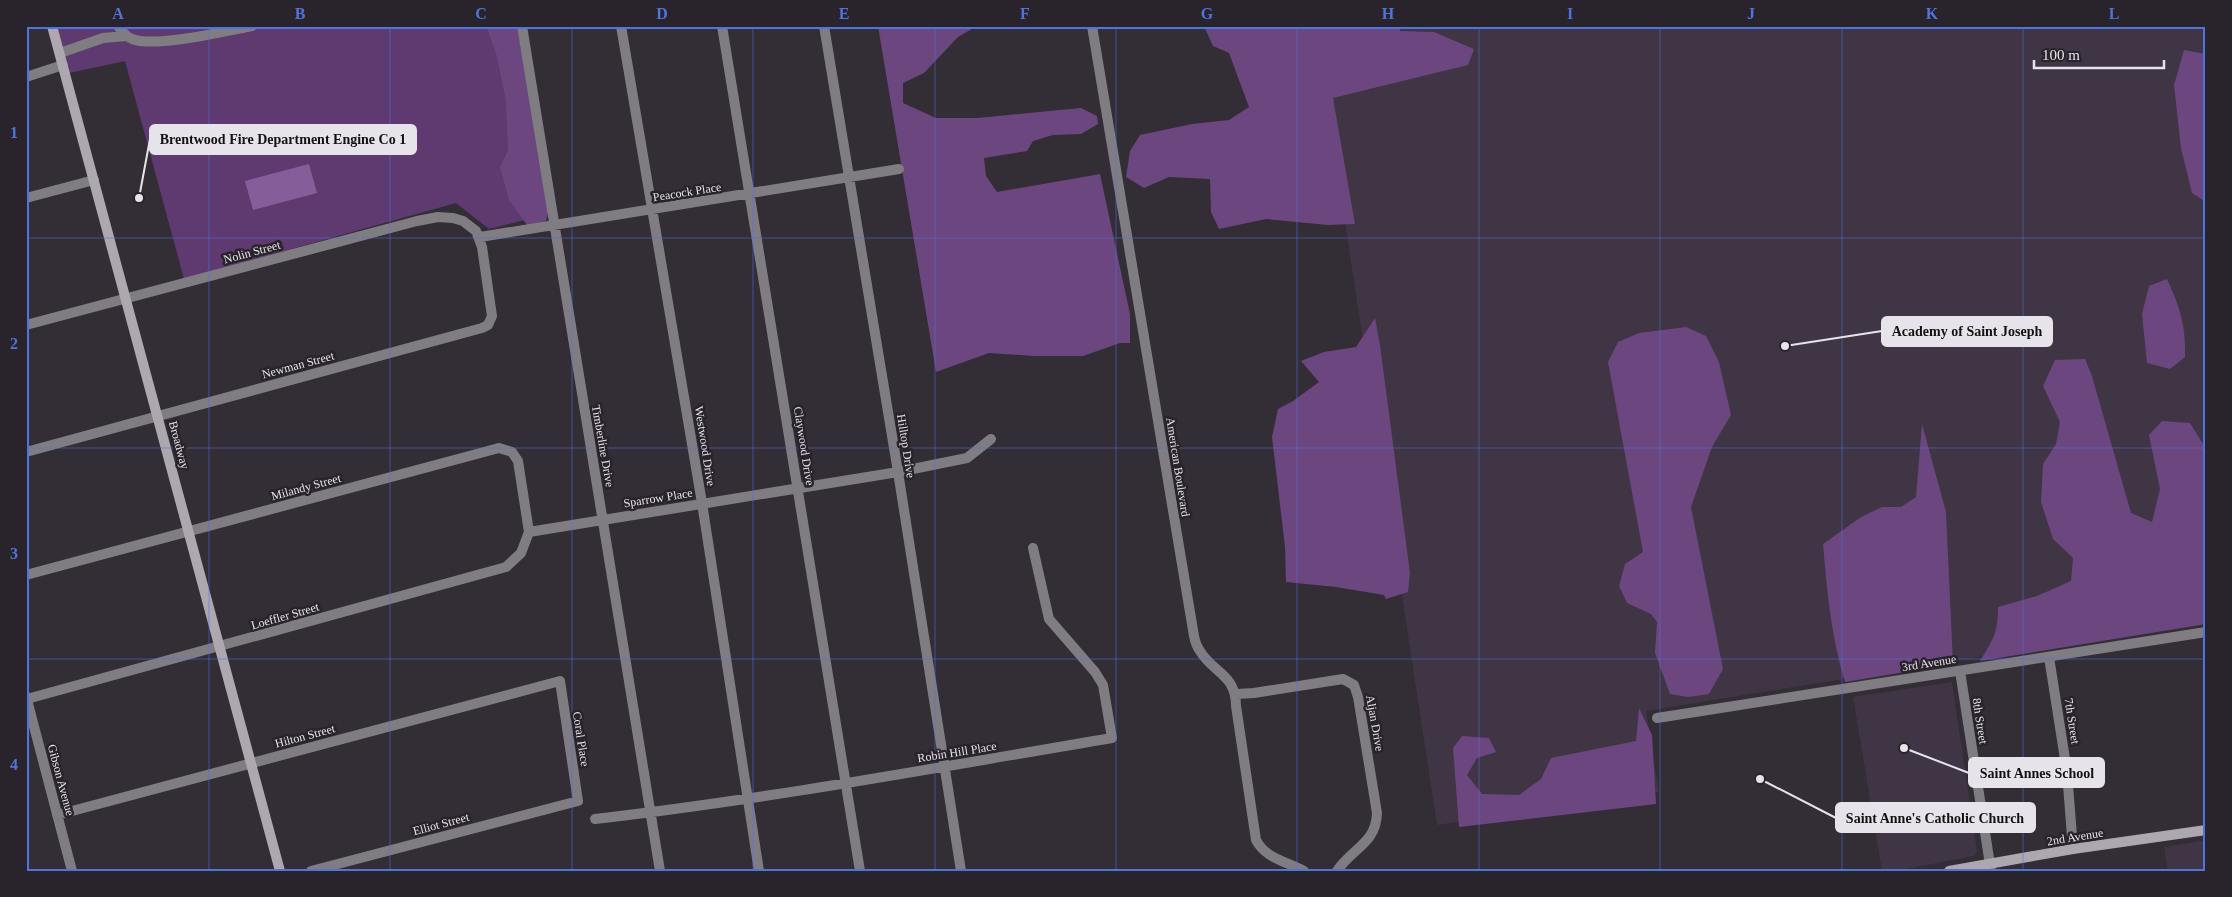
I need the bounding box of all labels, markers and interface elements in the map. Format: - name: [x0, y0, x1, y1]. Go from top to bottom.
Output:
- text: A: [112, 5, 124, 22]
- text: B: [295, 5, 306, 22]
- text: C: [475, 5, 487, 22]
- text: D: [656, 5, 668, 22]
- text: E: [839, 5, 849, 22]
- text: F: [1020, 5, 1030, 22]
- text: G: [1201, 5, 1214, 22]
- text: H: [1382, 5, 1395, 22]
- text: I: [1567, 5, 1573, 22]
- text: J: [1747, 5, 1755, 22]
- text: K: [1926, 5, 1939, 22]
- text: L: [2109, 5, 2119, 22]
- scale bar: [2034, 38, 2164, 70]
- text: 100 m: [2042, 47, 2080, 63]
- text: 1: [10, 124, 18, 141]
- callout: Brentwood Fire Department Engine Co 1: [150, 125, 416, 154]
- text: Brentwood Fire Department Engine Co 1: [160, 132, 406, 147]
- street label: Peacock Place: [652, 180, 722, 204]
- street label: Nolin Street: [222, 238, 283, 266]
- callout: Academy of Saint Joseph: [1882, 317, 2052, 346]
- text: Academy of Saint Joseph: [1892, 324, 2042, 339]
- text: 2: [10, 335, 18, 352]
- street label: Newman Street: [260, 348, 336, 381]
- street label: Timberline Drive: [589, 404, 617, 488]
- street label: Westwood Drive: [692, 405, 718, 487]
- street label: Claywood Drive: [791, 406, 817, 486]
- street label: Hilltop Drive: [894, 413, 918, 479]
- street label: American Boulevard: [1163, 416, 1193, 518]
- street label: Broadway: [166, 419, 192, 471]
- street label: Milandy Street: [270, 471, 343, 503]
- street label: Sparrow Place: [623, 486, 693, 510]
- text: 3: [10, 545, 18, 562]
- street label: Loeffler Street: [249, 599, 321, 632]
- street label: 3rd Avenue: [1901, 652, 1957, 674]
- street label: Aljan Drive: [1363, 694, 1387, 752]
- street label: 8th Street: [1969, 697, 1991, 746]
- street label: 7th Street: [2061, 697, 2083, 746]
- street label: Coral Place: [570, 710, 592, 768]
- street label: Hilton Street: [273, 721, 337, 751]
- street label: Robin Hill Place: [916, 739, 998, 765]
- street label: Gibson Avenue: [45, 743, 77, 817]
- text: 4: [10, 756, 18, 773]
- callout: Saint Annes School: [1969, 758, 2104, 787]
- text: Saint Annes School: [1980, 766, 2094, 781]
- callout: Saint Anne's Catholic Church: [1836, 803, 2035, 832]
- street label: Elliot Street: [411, 810, 471, 838]
- text: Saint Anne's Catholic Church: [1846, 811, 2024, 826]
- street label: 2nd Avenue: [2046, 826, 2104, 848]

